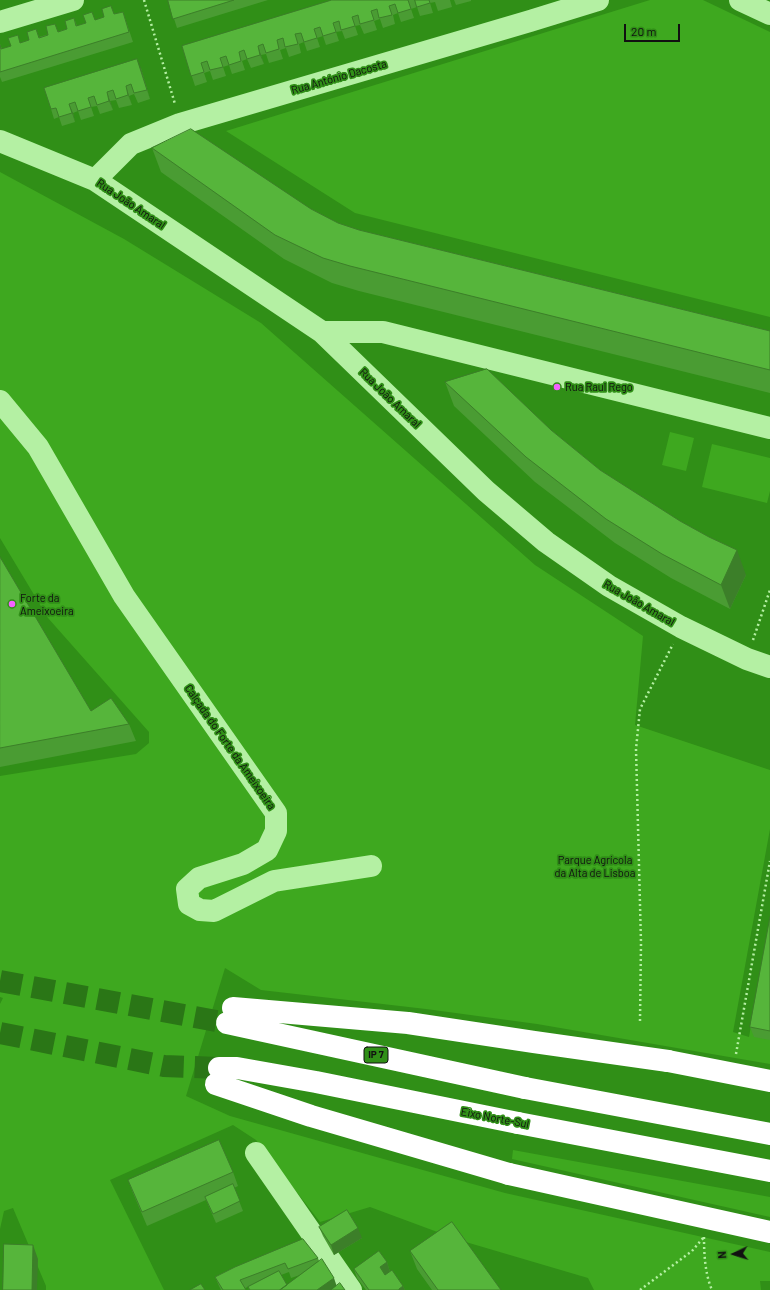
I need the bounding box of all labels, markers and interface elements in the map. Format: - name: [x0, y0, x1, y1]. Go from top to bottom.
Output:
- scale bar: [626, 16, 682, 42]
- text: 20 m: [631, 24, 657, 38]
- street label: Rua António Dacosta: [290, 57, 388, 97]
- street label: Rua João Amaral: [94, 176, 168, 232]
- street label: Rua João Amaral: [357, 365, 423, 431]
- place label: Rua Raul Rego: [565, 380, 633, 394]
- marker: Rua Raul Rego: [552, 382, 562, 392]
- street label: Rua João Amaral: [601, 577, 677, 629]
- place label: Forte da Ameixoeira: [20, 591, 74, 617]
- marker: Forte da Ameixoeira: [7, 599, 17, 609]
- street label: Calçada do Forte da Ameixoeira: [182, 682, 278, 812]
- park label: Parque Agrícola da Alta de Lisboa: [555, 853, 635, 879]
- road number: IP 7: [364, 1047, 388, 1063]
- street label: Eixo Norte-Sul: [460, 1105, 530, 1131]
- north arrow: [714, 1234, 754, 1274]
- text: N: [715, 1251, 728, 1259]

